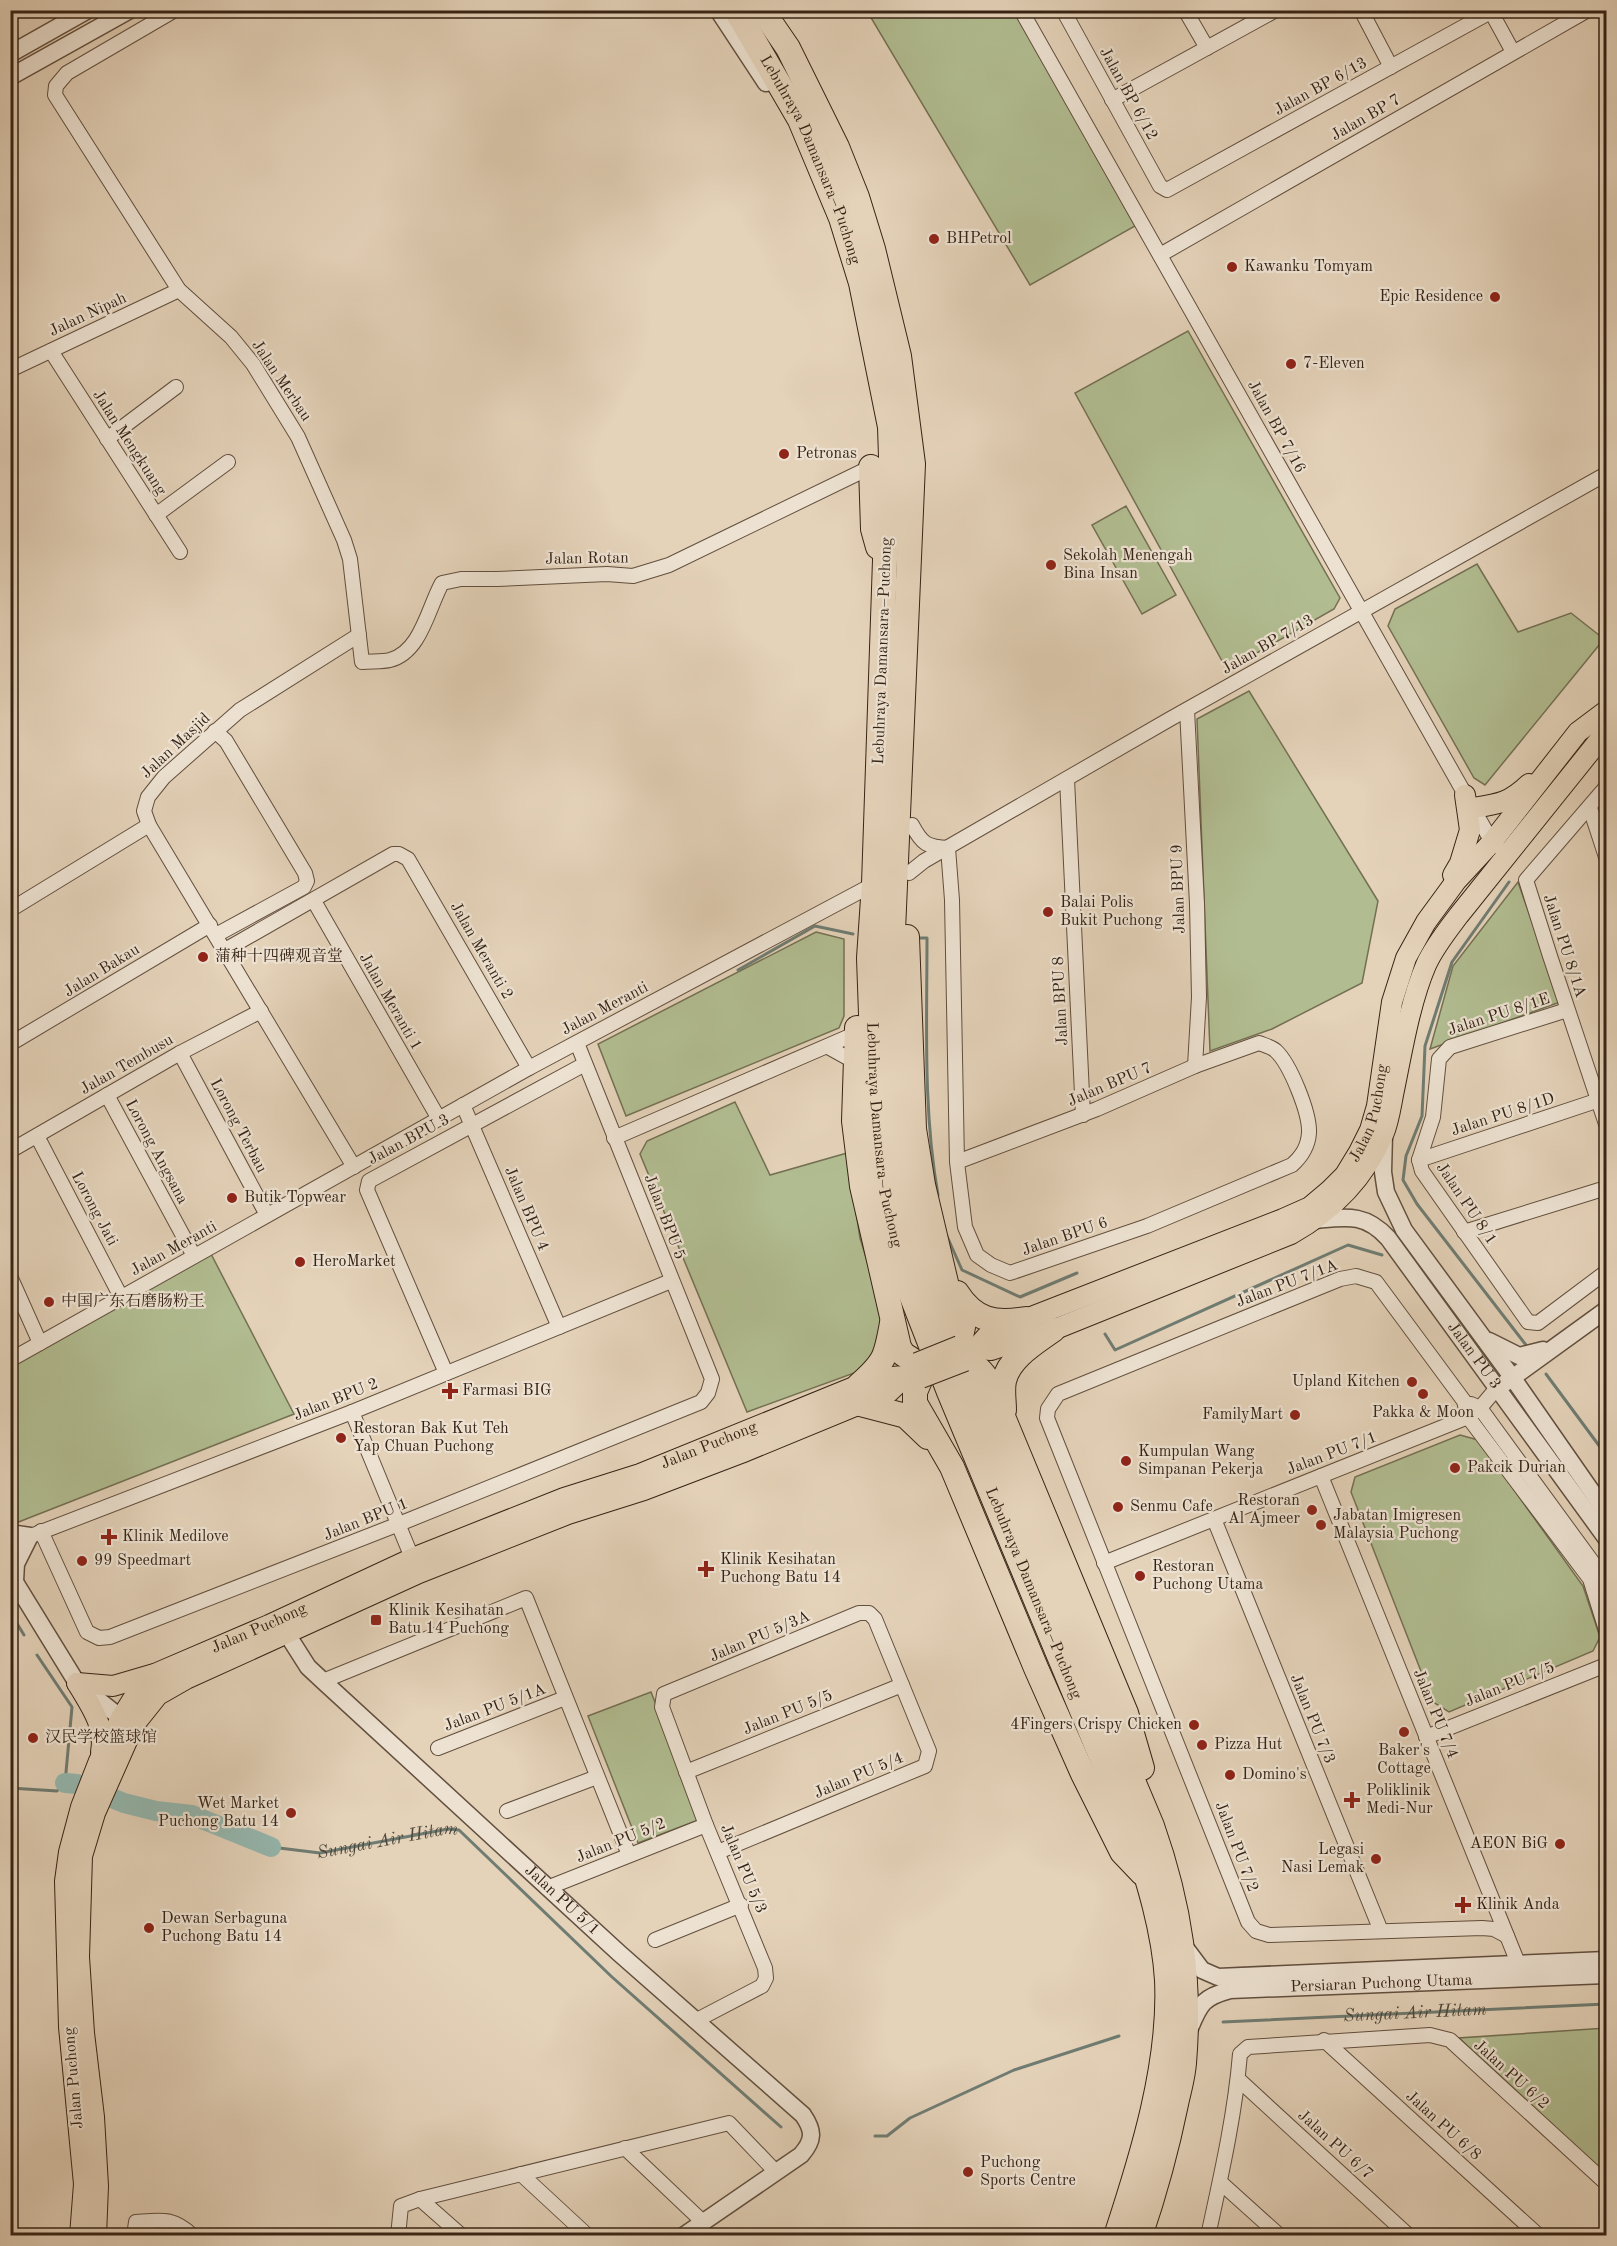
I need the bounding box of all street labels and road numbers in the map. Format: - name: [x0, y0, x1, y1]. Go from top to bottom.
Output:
- street label: Jalan BP 6/12: [1096, 45, 1160, 143]
- street label: Lebuhraya Damansara–Puchong: [756, 53, 863, 267]
- street label: Jalan BP 6/13: [1272, 55, 1370, 119]
- street label: Jalan BP 7: [1328, 92, 1404, 144]
- street label: Jalan Nipah: [47, 290, 129, 340]
- street label: Jalan Merbau: [248, 338, 314, 425]
- street label: Jalan BP 7/16: [1244, 378, 1308, 476]
- street label: Jalan Mengkuang: [89, 387, 169, 499]
- street label: Lebuhraya Damansara–Puchong: [871, 537, 895, 765]
- street label: Jalan Rotan: [545, 550, 629, 568]
- street label: Jalan BP 7/13: [1219, 612, 1317, 678]
- street label: Jalan Masjid: [138, 710, 214, 782]
- street label: Jalan BPU 9: [1169, 844, 1189, 934]
- street label: Jalan PU 8/1A: [1540, 892, 1588, 1000]
- street label: Jalan Meranti 2: [447, 900, 515, 1002]
- street label: Jalan Bakau: [61, 941, 143, 1000]
- street label: Jalan Meranti 1: [356, 951, 424, 1053]
- street label: Jalan BPU 8: [1051, 956, 1071, 1046]
- street label: Jalan Meranti: [559, 979, 651, 1039]
- street label: Jalan PU 8/1E: [1446, 991, 1552, 1039]
- street label: Lebuhraya Damansara–Puchong: [863, 1022, 905, 1250]
- street label: Jalan Tembusu: [78, 1032, 177, 1098]
- street label: Jalan BPU 7: [1066, 1060, 1154, 1110]
- street label: Jalan Puchong: [1347, 1063, 1391, 1165]
- street label: Lorong Terbau: [207, 1076, 270, 1176]
- street label: Jalan PU 8/1D: [1449, 1091, 1557, 1139]
- street label: Lorong Angsana: [122, 1097, 190, 1207]
- street label: Jalan BPU 3: [366, 1112, 452, 1168]
- street label: Jalan PU 8/1: [1433, 1160, 1499, 1248]
- street label: Jalan BPU 4: [501, 1165, 551, 1253]
- street label: Lorong Jati: [68, 1169, 120, 1249]
- street label: Jalan BPU 5: [640, 1172, 688, 1262]
- street label: Jalan BPU 6: [1020, 1215, 1110, 1259]
- street label: Jalan Meranti: [128, 1219, 220, 1279]
- street label: Jalan PU 7/1A: [1234, 1257, 1340, 1311]
- street label: Jalan PU 3: [1444, 1319, 1503, 1392]
- street label: Jalan BPU 2: [291, 1376, 381, 1424]
- street label: Jalan Puchong: [659, 1419, 760, 1473]
- street label: Jalan PU 7/1: [1285, 1429, 1379, 1479]
- street label: Lebuhraya Damansara–Puchong: [982, 1485, 1084, 1702]
- street label: Jalan BPU 1: [321, 1496, 411, 1544]
- street label: Jalan Puchong: [209, 1600, 310, 1657]
- street label: Jalan PU 5/3A: [707, 1609, 813, 1665]
- street label: Jalan PU 7/5: [1463, 1660, 1557, 1710]
- street label: Jalan PU 7/4: [1410, 1667, 1460, 1761]
- street label: Jalan PU 7/3: [1287, 1672, 1337, 1766]
- street label: Jalan PU 5/1A: [442, 1681, 548, 1735]
- street label: Jalan PU 5/5: [741, 1688, 835, 1738]
- street label: Jalan PU 5/4: [812, 1750, 906, 1802]
- street label: Jalan PU 7/2: [1211, 1800, 1261, 1894]
- street label: Jalan PU 5/2: [574, 1816, 668, 1866]
- street label: Jalan PU 5/3: [717, 1822, 769, 1916]
- street label: Jalan PU 5/1: [521, 1862, 602, 1939]
- street label: Persiaran Puchong Utama: [1290, 1972, 1473, 1996]
- street label: Jalan Puchong: [62, 2026, 86, 2130]
- street label: Jalan PU 6/2: [1470, 2037, 1552, 2113]
- street label: Jalan PU 6/8: [1402, 2088, 1484, 2164]
- street label: Jalan PU 6/7: [1294, 2107, 1376, 2183]

